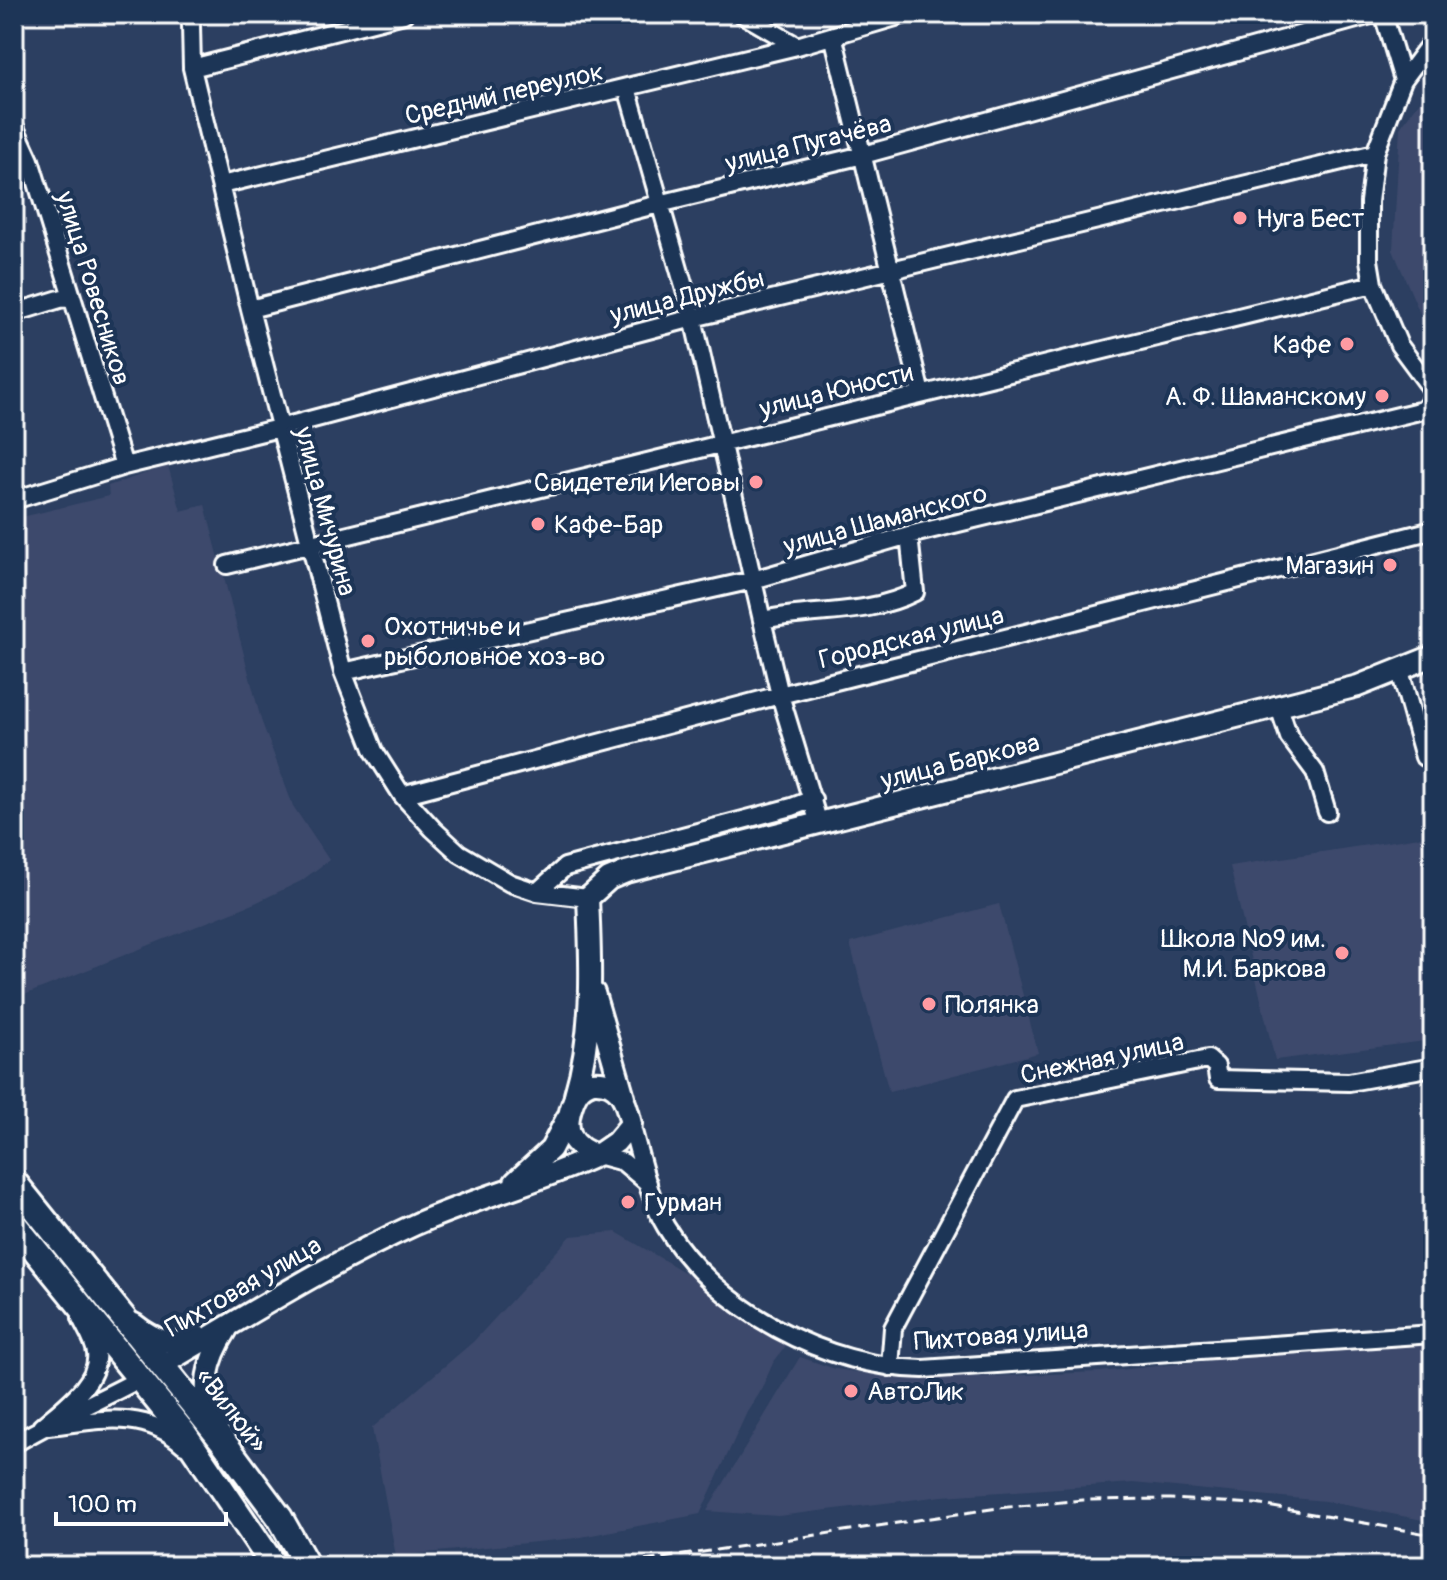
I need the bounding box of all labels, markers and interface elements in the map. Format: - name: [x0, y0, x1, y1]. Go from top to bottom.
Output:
- street label: Средний переулок: [402, 56, 607, 132]
- street label: улица Пугачёва: [721, 108, 895, 180]
- street label: улица Ровесников: [48, 187, 138, 389]
- place label: Нуга Бест: [1256, 203, 1364, 235]
- marker: Нуга Бест: [1231, 209, 1249, 227]
- street label: улица Дружбы: [606, 262, 768, 332]
- place label: Кафе: [1273, 329, 1331, 361]
- marker: Кафе: [1338, 335, 1356, 353]
- street label: улица Юности: [755, 356, 917, 426]
- place label: А. Ф. Шаманскому: [1165, 381, 1366, 413]
- marker: А. Ф. Шаманскому: [1373, 387, 1391, 405]
- street label: улица Мичурина: [287, 422, 363, 599]
- place label: Свидетели Иеговы: [534, 467, 740, 499]
- marker: Свидетели Иеговы: [747, 473, 765, 491]
- street label: улица Шаманского: [779, 477, 991, 563]
- place label: Кафе-Бар: [554, 509, 663, 541]
- marker: Кафе-Бар: [529, 515, 547, 533]
- place label: Магазин: [1285, 550, 1374, 582]
- marker: Магазин: [1381, 556, 1399, 574]
- street label: Городская улица: [815, 600, 1007, 676]
- place label: Охотничье и рыболовное хоз-во: [384, 611, 605, 673]
- marker: Охотничье и рыболовное хоз-во: [359, 632, 377, 650]
- street label: улица Баркова: [877, 727, 1043, 797]
- place label: Школа №9 им. М.И. Баркова: [1161, 923, 1326, 985]
- marker: Школа №9 им. М.И. Баркова: [1333, 944, 1351, 962]
- place label: Полянка: [945, 989, 1039, 1021]
- marker: Полянка: [920, 995, 938, 1013]
- street label: Снежная улица: [1018, 1026, 1187, 1092]
- place label: Гурман: [644, 1187, 722, 1219]
- marker: Гурман: [619, 1193, 637, 1211]
- street label: Пихтовая улица: [160, 1229, 327, 1344]
- street label: Пихтовая улица: [913, 1314, 1089, 1358]
- street label: «Вилюй»: [188, 1362, 274, 1459]
- place label: АвтоЛик: [867, 1376, 964, 1408]
- marker: АвтоЛик: [842, 1382, 860, 1400]
- scale bar: [56, 1476, 226, 1526]
- text: 100 m: [68, 1490, 137, 1519]

